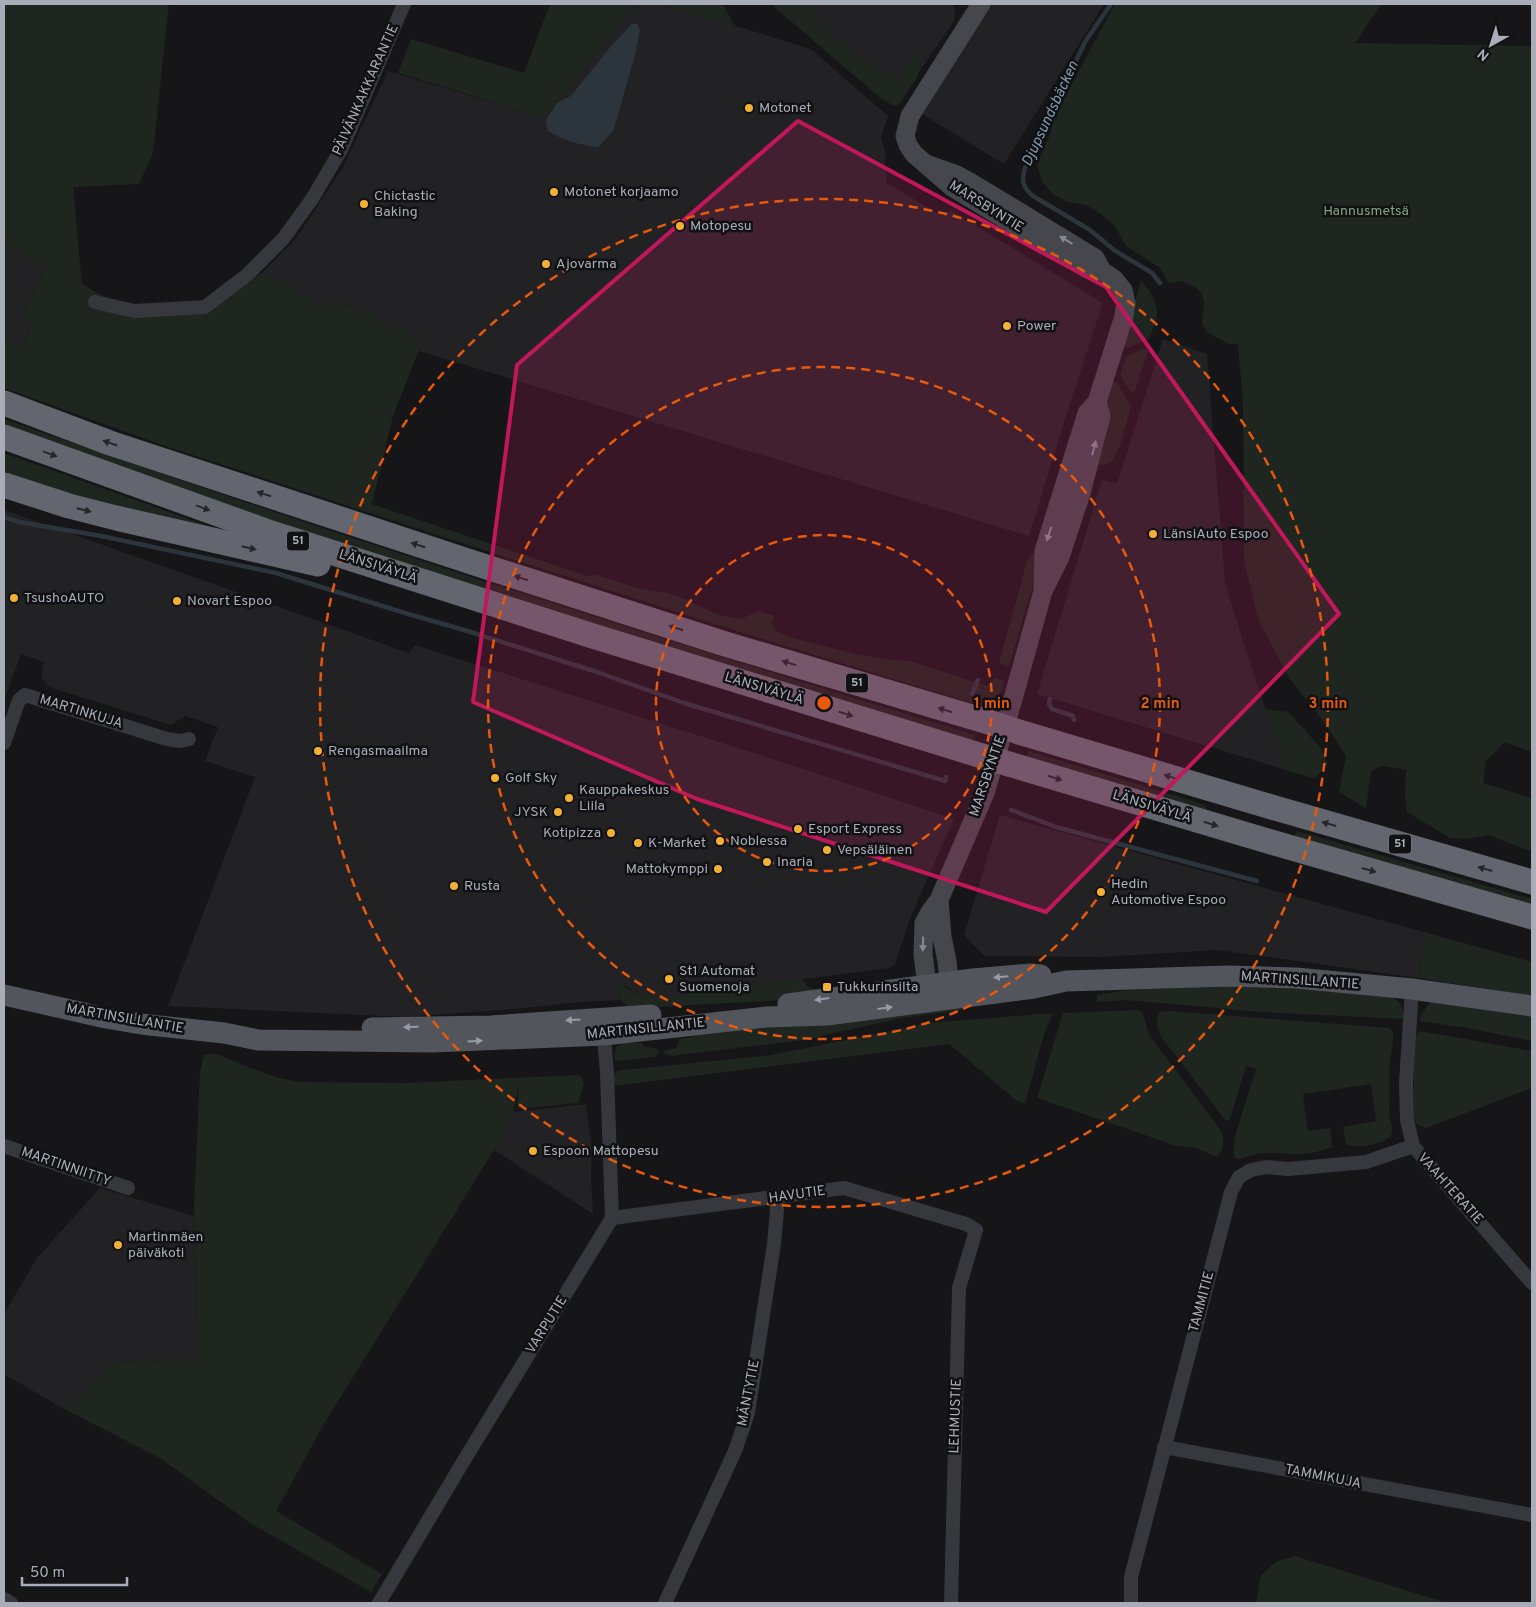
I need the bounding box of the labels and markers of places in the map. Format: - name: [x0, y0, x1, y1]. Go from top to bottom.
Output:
- place label: Motonet: [759, 100, 812, 117]
- marker: Motonet: [743, 102, 755, 114]
- place label: Motonet korjaamo: [564, 184, 679, 201]
- marker: Motonet korjaamo: [548, 186, 560, 198]
- place label: Chictastic Baking: [374, 188, 436, 221]
- marker: Chictastic Baking: [358, 198, 370, 210]
- place label: Motopesu: [690, 218, 752, 235]
- marker: Motopesu: [674, 220, 686, 232]
- place label: Ajovarma: [556, 256, 617, 273]
- marker: Ajovarma: [540, 258, 552, 270]
- place label: Power: [1017, 318, 1057, 335]
- marker: Power: [1001, 320, 1013, 332]
- place label: LänsiAuto Espoo: [1163, 526, 1269, 543]
- marker: LänsiAuto Espoo: [1147, 528, 1159, 540]
- place label: TsushoAUTO: [24, 590, 104, 607]
- marker: TsushoAUTO: [8, 592, 20, 604]
- place label: Novart Espoo: [187, 593, 272, 610]
- marker: Novart Espoo: [171, 595, 183, 607]
- centre of rings: [815, 694, 833, 712]
- place label: Rengasmaailma: [328, 743, 428, 760]
- marker: Rengasmaailma: [312, 745, 324, 757]
- place label: Golf Sky: [505, 770, 557, 787]
- marker: Golf Sky: [489, 772, 501, 784]
- place label: Kauppakeskus Liila: [579, 782, 669, 815]
- marker: Kauppakeskus Liila: [563, 792, 575, 804]
- place label: JYSK: [514, 804, 548, 821]
- marker: JYSK: [552, 806, 564, 818]
- place label: Esport Express: [808, 821, 902, 838]
- marker: Esport Express: [792, 823, 804, 835]
- place label: Kotipizza: [543, 825, 601, 842]
- marker: Kotipizza: [605, 827, 617, 839]
- place label: Noblessa: [730, 833, 787, 850]
- place label: K-Market: [648, 835, 706, 852]
- marker: Noblessa: [714, 835, 726, 847]
- marker: K-Market: [632, 837, 644, 849]
- place label: Vepsäläinen: [837, 842, 912, 859]
- marker: Vepsäläinen: [821, 844, 833, 856]
- place label: Inaria: [777, 854, 813, 871]
- marker: Inaria: [761, 856, 773, 868]
- place label: Mattokymppi: [626, 861, 708, 878]
- marker: Mattokymppi: [712, 863, 724, 875]
- place label: Hedin Automotive Espoo: [1111, 876, 1226, 909]
- place label: Rusta: [464, 878, 500, 895]
- marker: Rusta: [448, 880, 460, 892]
- marker: Hedin Automotive Espoo: [1095, 886, 1107, 898]
- place label: St1 Automat Suomenoja: [679, 963, 755, 996]
- marker: St1 Automat Suomenoja: [663, 973, 675, 985]
- place label: Tukkurinsilta: [837, 979, 918, 996]
- marker: Tukkurinsilta: [821, 981, 833, 993]
- place label: Espoon Mattopesu: [543, 1143, 659, 1160]
- marker: Espoon Mattopesu: [527, 1145, 539, 1157]
- place label: Martinmäen päiväkoti: [128, 1229, 203, 1262]
- marker: Martinmäen päiväkoti: [112, 1239, 124, 1251]

